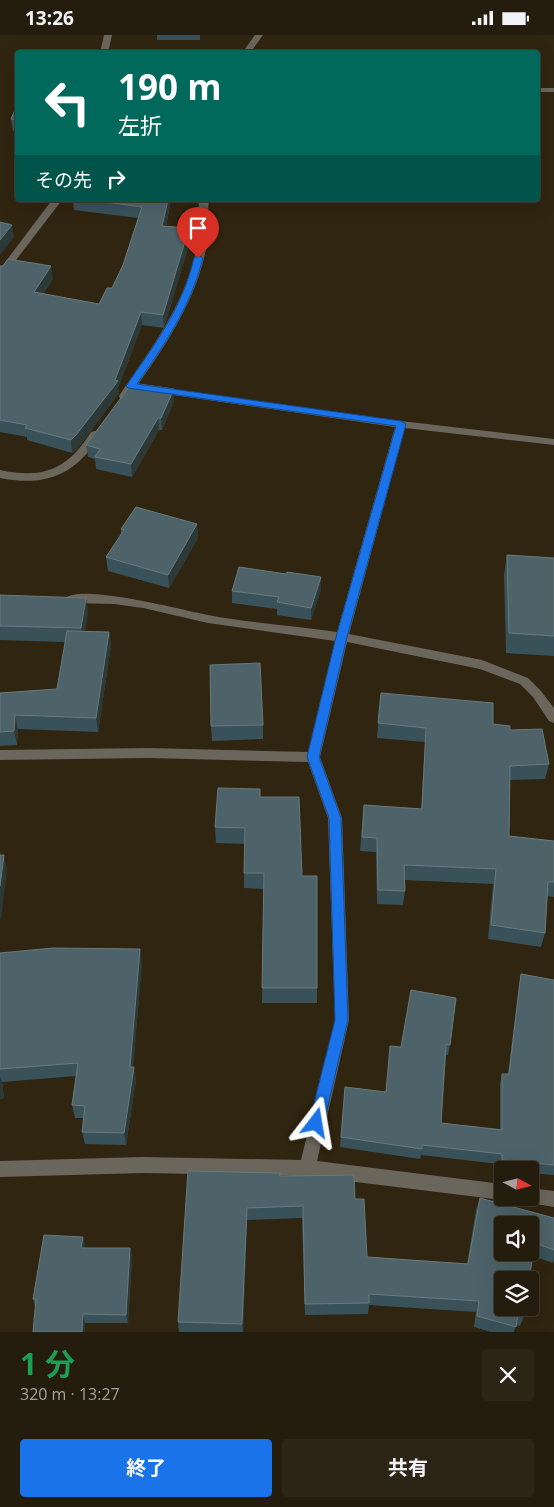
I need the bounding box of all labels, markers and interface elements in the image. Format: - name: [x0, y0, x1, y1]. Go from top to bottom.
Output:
- text: 13:26: [25, 5, 74, 31]
- text: 190 m: [118, 63, 222, 110]
- icon: left: [35, 70, 100, 135]
- text: 左折: [118, 110, 162, 140]
- icon: right: [102, 165, 130, 193]
- text: その先: [35, 167, 92, 193]
- pin: [177, 207, 219, 258]
- icon: arrive: [184, 214, 212, 242]
- position arrow: [289, 1096, 341, 1148]
- north arrow: [494, 1161, 539, 1206]
- map controls: [494, 1161, 539, 1316]
- button: sound: [494, 1216, 539, 1261]
- button: layers: [494, 1271, 539, 1316]
- text: 1 分: [20, 1343, 75, 1384]
- button: close: [482, 1349, 534, 1401]
- text: 320 m · 13:27: [20, 1383, 120, 1405]
- button: 終了: [20, 1439, 272, 1497]
- button: 共有: [282, 1439, 534, 1497]

